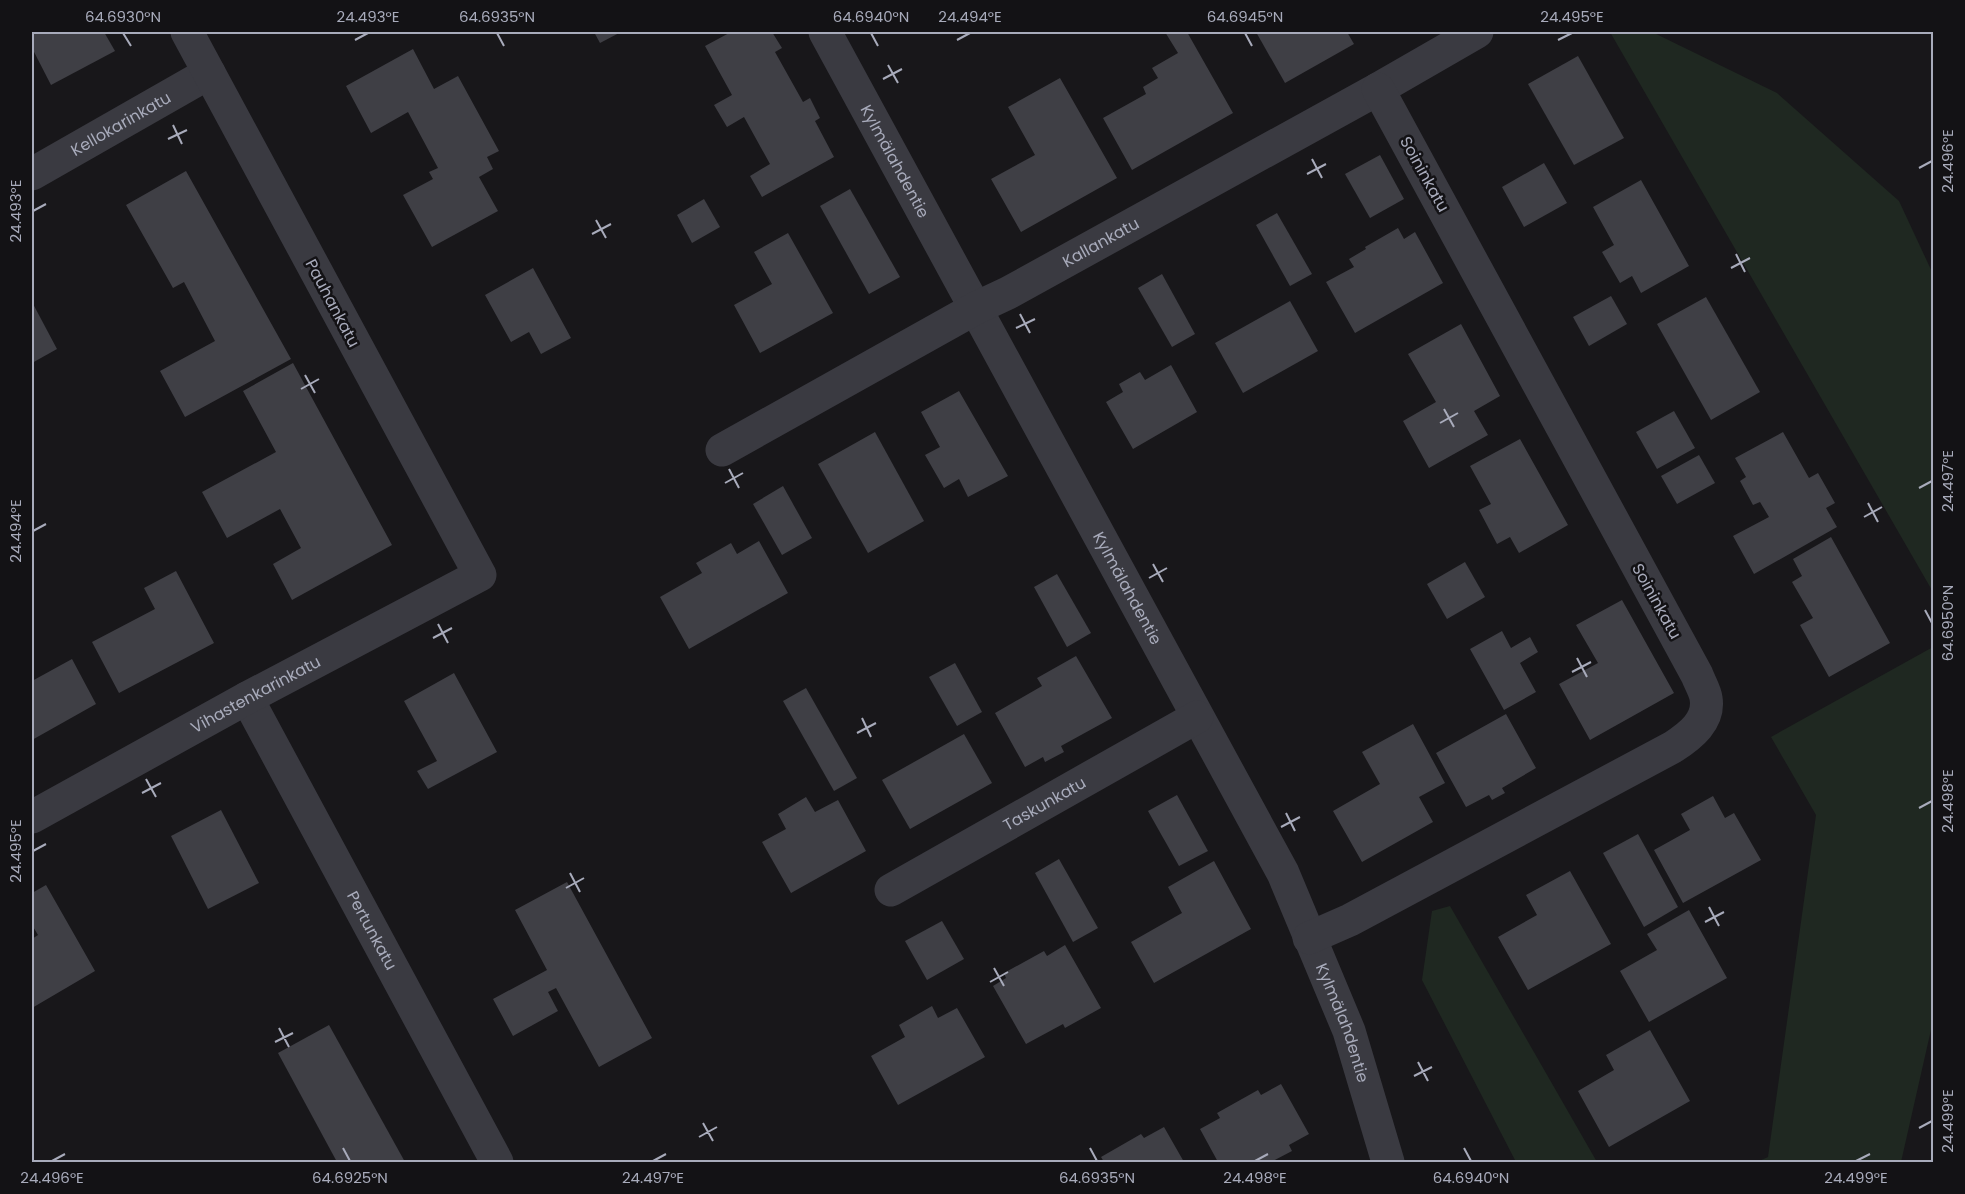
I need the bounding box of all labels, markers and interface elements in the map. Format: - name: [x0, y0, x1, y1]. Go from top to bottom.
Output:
- text: 64.6930°N: [85, 6, 161, 27]
- text: 24.493°E: [337, 6, 399, 27]
- text: 64.6935°N: [459, 6, 535, 27]
- text: 64.6940°N: [833, 6, 909, 27]
- text: 24.494°E: [938, 6, 1002, 27]
- text: 64.6945°N: [1207, 6, 1283, 27]
- text: 24.495°E: [1540, 6, 1604, 27]
- street label: Kellokarinkatu: [66, 86, 175, 162]
- street label: Kylmälahdentie: [855, 101, 935, 222]
- text: 24.496°E: [1937, 129, 1958, 193]
- street label: Soininkatu: [1394, 132, 1455, 216]
- text: 24.493°E: [5, 180, 26, 242]
- street label: Kallankatu: [1058, 212, 1143, 273]
- street label: Pauhankatu: [300, 255, 365, 351]
- text: 24.497°E: [1937, 450, 1958, 512]
- text: 24.494°E: [5, 499, 26, 563]
- street label: Kylmälahdentie: [1087, 528, 1167, 649]
- street label: Soininkatu: [1626, 559, 1687, 643]
- text: 64.6950°N: [1937, 585, 1958, 661]
- street label: Vihastenkarinkatu: [187, 650, 325, 739]
- text: 24.498°E: [1937, 769, 1958, 833]
- street label: Taskunkatu: [999, 771, 1090, 836]
- text: 24.495°E: [5, 819, 26, 883]
- street label: Pertunkatu: [341, 887, 402, 974]
- street label: Kylmälahdentie: [1310, 960, 1375, 1085]
- text: 24.499°E: [1937, 1089, 1958, 1153]
- text: 24.496°E: [20, 1167, 84, 1188]
- text: 64.6925°N: [312, 1167, 388, 1188]
- text: 24.497°E: [622, 1167, 684, 1188]
- text: 64.6935°N: [1059, 1167, 1135, 1188]
- text: 24.498°E: [1223, 1167, 1287, 1188]
- text: 64.6940°N: [1433, 1167, 1509, 1188]
- text: 24.499°E: [1824, 1167, 1888, 1188]

